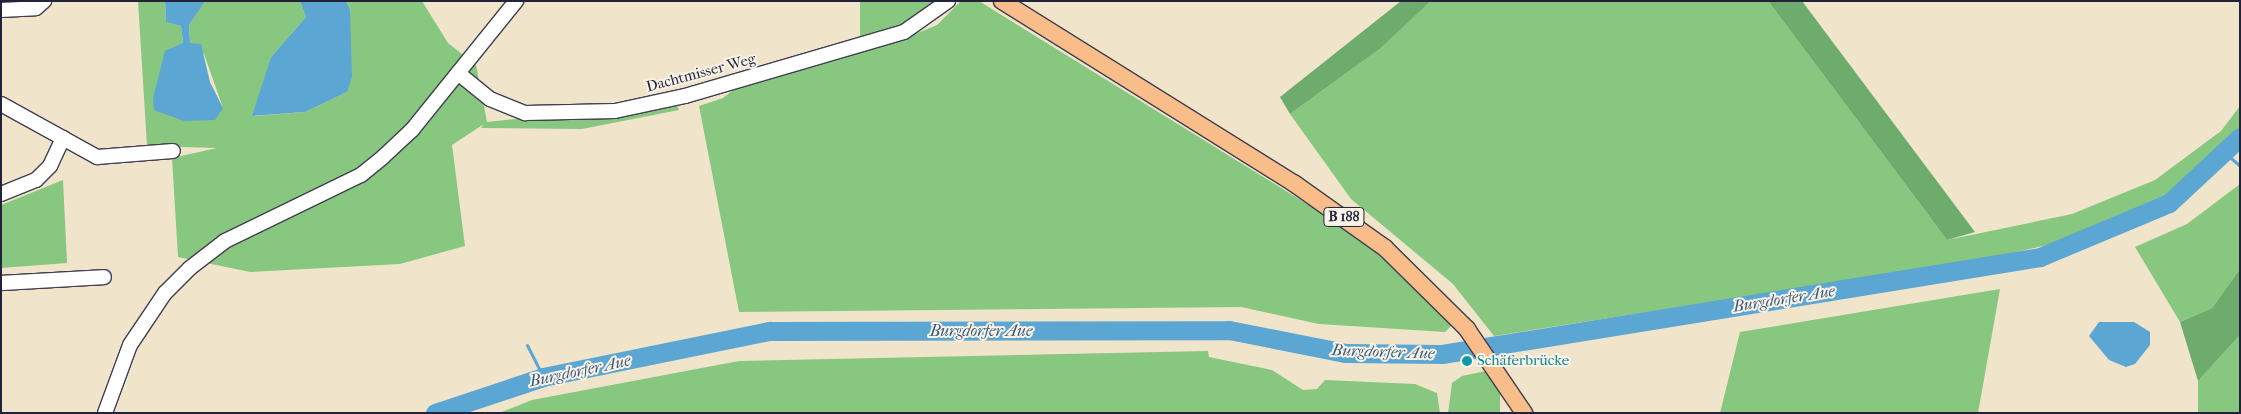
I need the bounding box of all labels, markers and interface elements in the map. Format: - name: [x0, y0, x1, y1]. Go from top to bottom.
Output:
- street label: Dachtmisser Weg: [644, 50, 758, 96]
- road number: B 188: [1323, 206, 1365, 228]
- water label: Burgdorfer Aue: [1732, 281, 1836, 317]
- water label: Burgdorfer Aue: [930, 321, 1032, 341]
- water label: Burgdorfer Aue: [1331, 341, 1435, 363]
- water label: Burgdorfer Aue: [528, 351, 632, 391]
- place label: Schäferbrücke: [1477, 352, 1569, 370]
- marker: Schäferbrücke: [1461, 355, 1473, 367]

